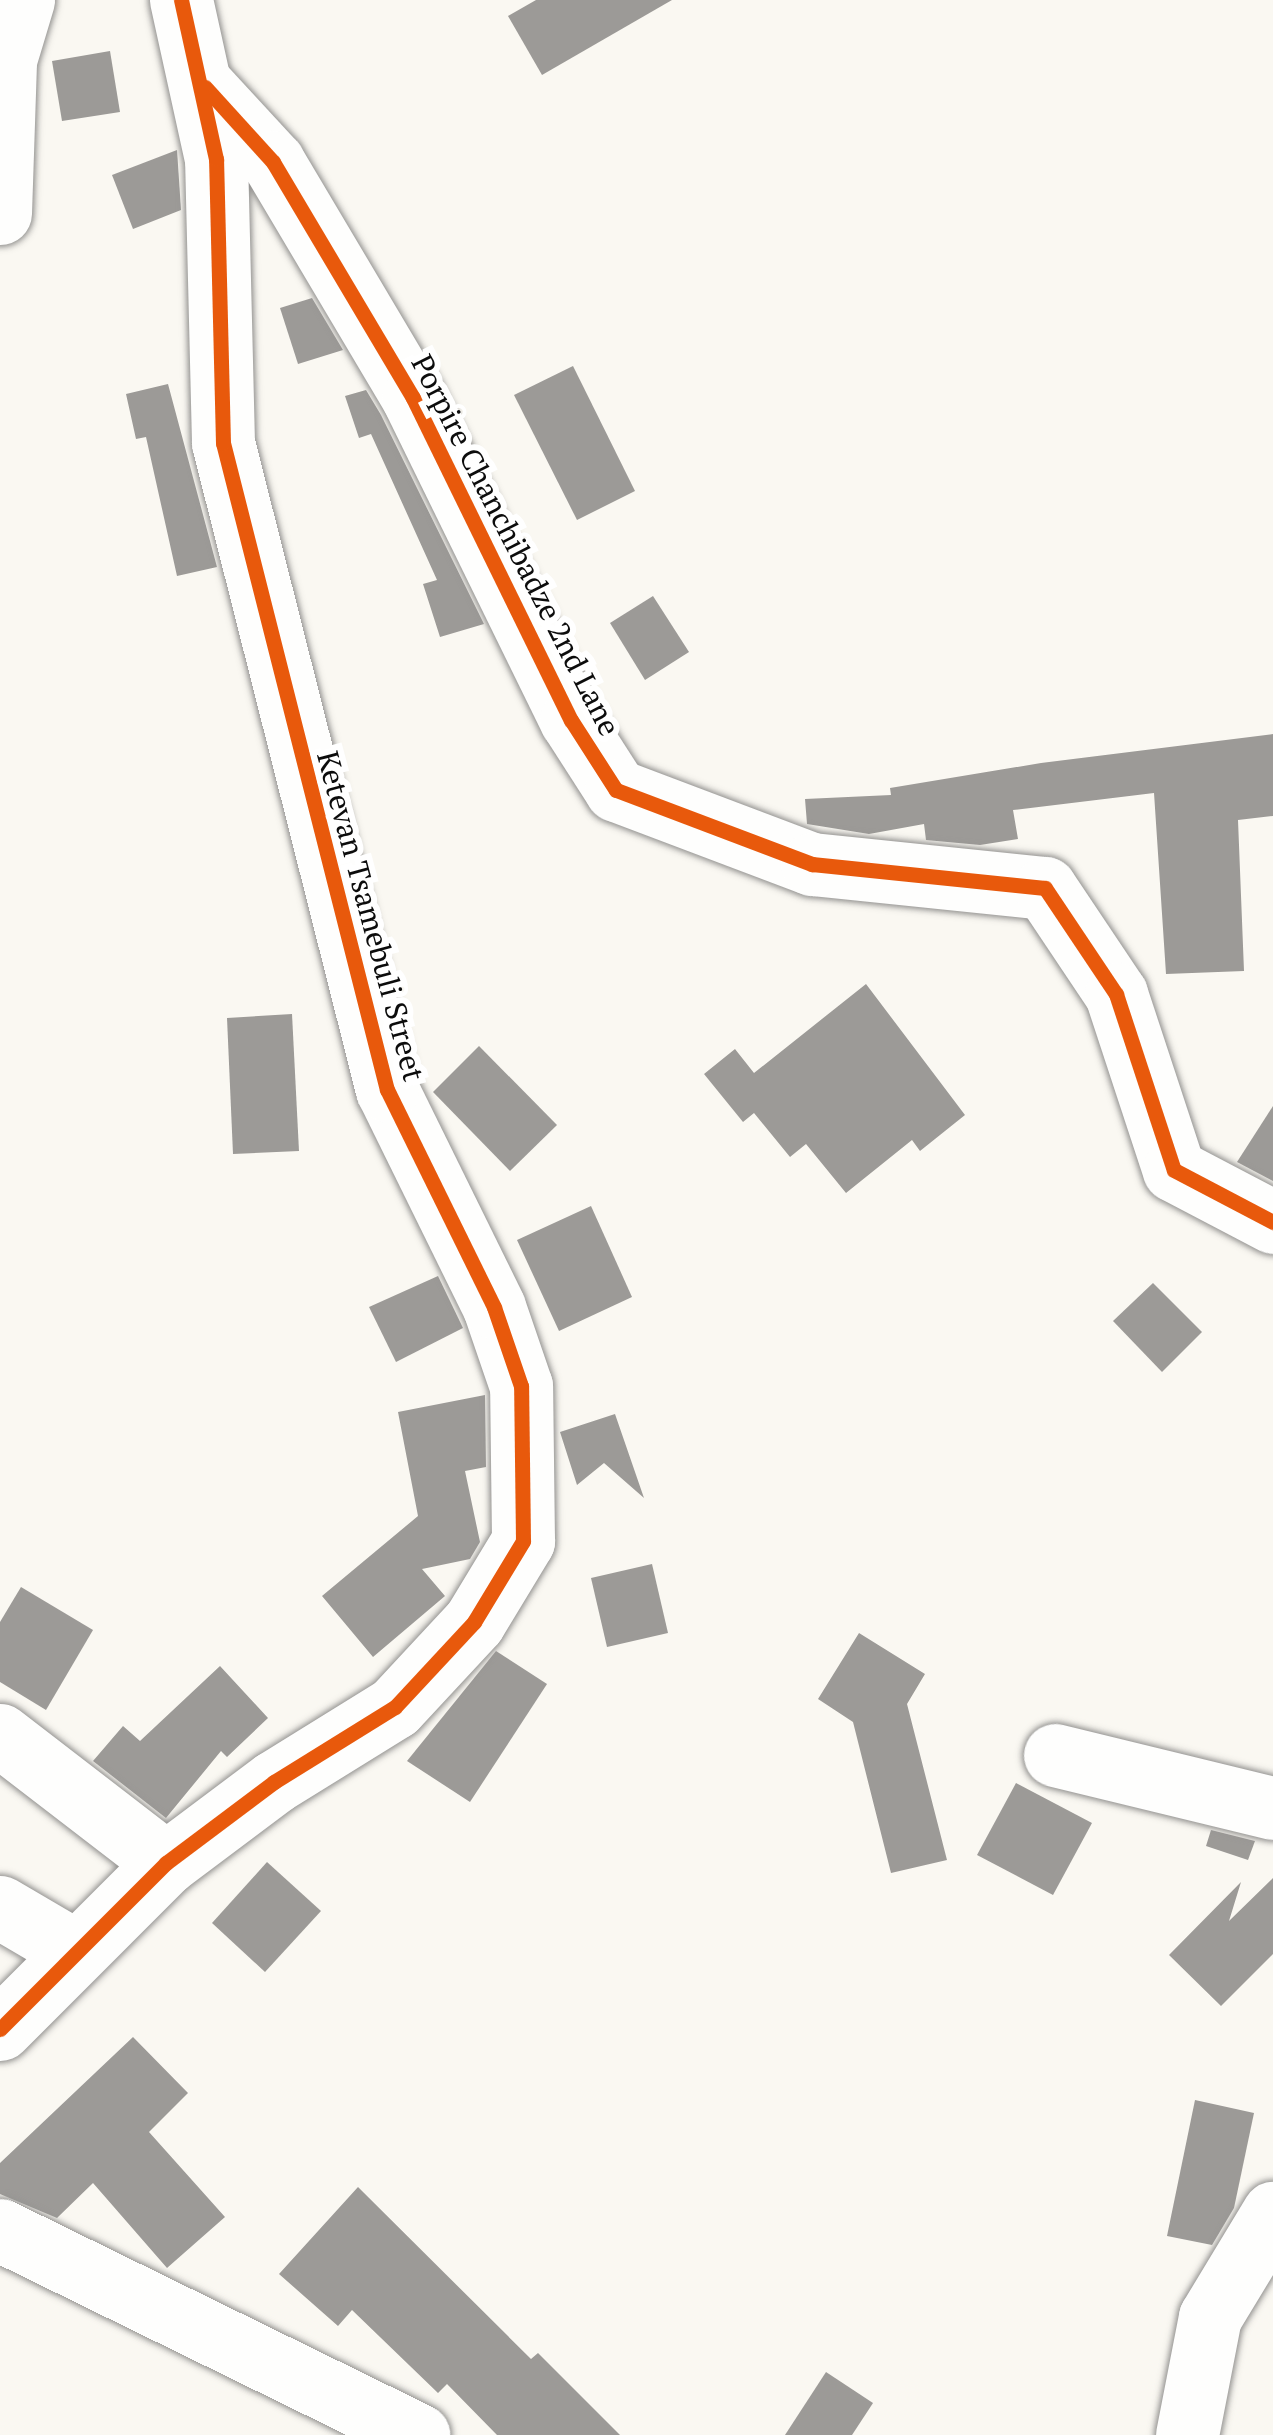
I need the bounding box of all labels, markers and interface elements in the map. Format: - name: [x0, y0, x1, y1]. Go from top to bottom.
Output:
- street label: Porpire Chanchibadze 2nd Lane: [404, 349, 628, 741]
- street label: Ketevan Tsamebuli Street: [310, 747, 432, 1085]

